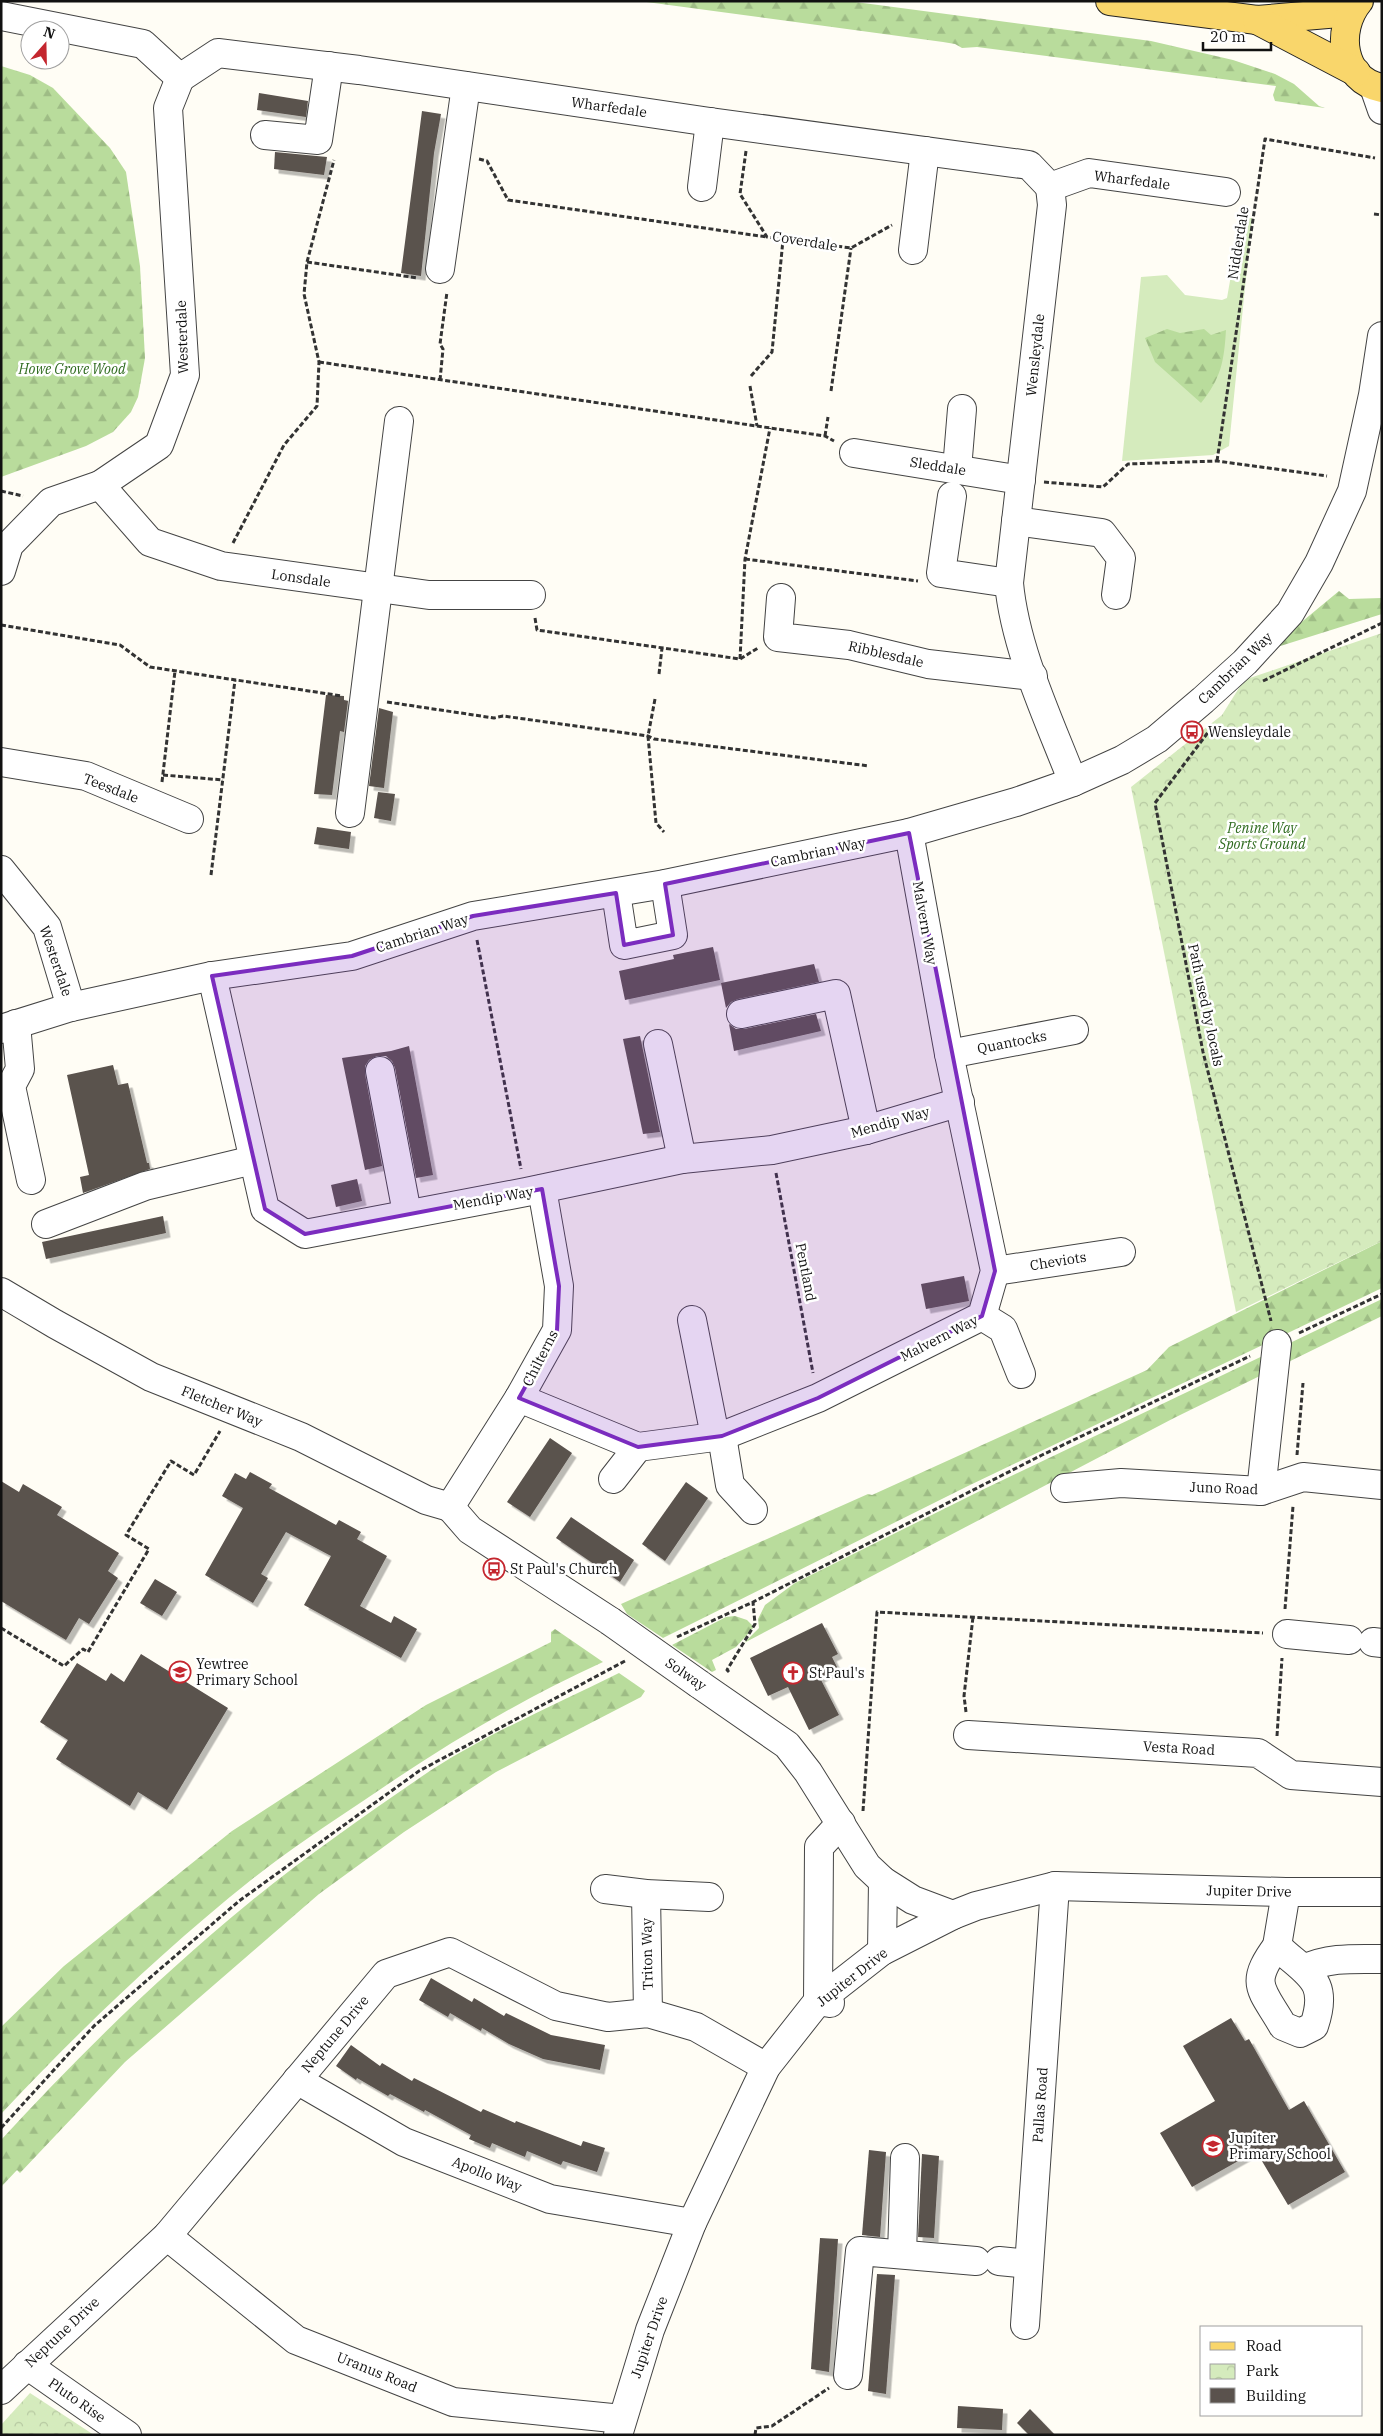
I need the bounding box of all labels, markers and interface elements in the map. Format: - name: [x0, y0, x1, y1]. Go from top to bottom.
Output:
- north arrow: [20, 20, 70, 70]
- scale bar: [1203, 20, 1270, 52]
- text: N: [41, 22, 58, 43]
- text: 20 m: [1210, 27, 1246, 46]
- street label: Wharfedale: [570, 93, 648, 121]
- street label: Wharfedale: [1093, 166, 1171, 194]
- street label: Nidderdale: [1223, 205, 1253, 281]
- street label: Coverdale: [771, 227, 839, 255]
- street label: Westerdale: [172, 300, 192, 374]
- street label: Wensleydale: [1022, 313, 1048, 397]
- park label: Howe Grove Wood: [17, 360, 126, 378]
- street label: Sleddale: [909, 453, 967, 479]
- street label: Lonsdale: [270, 565, 332, 591]
- street label: Cambrian Way: [1194, 628, 1276, 708]
- street label: Ribblesdale: [846, 637, 926, 671]
- bus stop icon: Wensleydale: [1180, 720, 1204, 744]
- place label: Wensleydale: [1208, 723, 1291, 741]
- street label: Teesdale: [81, 769, 141, 807]
- park label: Penine Way Sports Ground: [1218, 819, 1306, 853]
- street label: Cambrian Way: [769, 833, 868, 871]
- street label: Malvern Way: [909, 880, 941, 967]
- street label: Cambrian Way: [373, 909, 471, 956]
- street label: Westerdale: [35, 923, 77, 999]
- street label: Path used by locals: [1184, 942, 1228, 1068]
- street label: Quantocks: [976, 1026, 1048, 1058]
- street label: Mendip Way: [849, 1102, 932, 1142]
- street label: Mendip Way: [451, 1182, 535, 1214]
- street label: Pentland: [792, 1241, 821, 1303]
- street label: Cheviots: [1028, 1248, 1088, 1274]
- street label: Malvern Way: [897, 1310, 981, 1365]
- street label: Chilterns: [518, 1327, 562, 1389]
- street label: Fletcher Way: [179, 1382, 266, 1431]
- street label: Juno Road: [1189, 1478, 1259, 1498]
- bus stop icon: St Paul's Church: [482, 1557, 506, 1581]
- place label: St Paul's Church: [510, 1560, 618, 1578]
- street label: Solway: [662, 1653, 710, 1695]
- place label: Yewtree Primary School: [196, 1655, 298, 1689]
- school or university icon: Yewtree Primary School: [168, 1660, 192, 1684]
- church icon: St Paul's: [781, 1661, 805, 1685]
- place label: St Paul's: [809, 1664, 865, 1682]
- street label: Vesta Road: [1143, 1737, 1216, 1759]
- street label: Jupiter Drive: [1206, 1881, 1292, 1901]
- street label: Triton Way: [637, 1917, 657, 1990]
- street label: Jupiter Drive: [813, 1944, 891, 2010]
- street label: Neptune Drive: [297, 1992, 373, 2076]
- street label: Pallas Road: [1028, 2066, 1052, 2143]
- place label: Jupiter Primary School: [1229, 2129, 1331, 2163]
- school or university icon: Jupiter Primary School: [1201, 2134, 1225, 2158]
- street label: Apollo Way: [450, 2152, 525, 2196]
- street label: Neptune Drive: [21, 2293, 103, 2371]
- street label: Jupiter Drive: [627, 2294, 671, 2380]
- legend: [1200, 2326, 1363, 2416]
- text: Road: [1246, 2336, 1282, 2355]
- street label: Uranus Road: [334, 2348, 420, 2396]
- text: Park: [1246, 2361, 1279, 2380]
- street label: Pluto Rise: [45, 2374, 109, 2426]
- text: Building: [1246, 2386, 1306, 2405]

